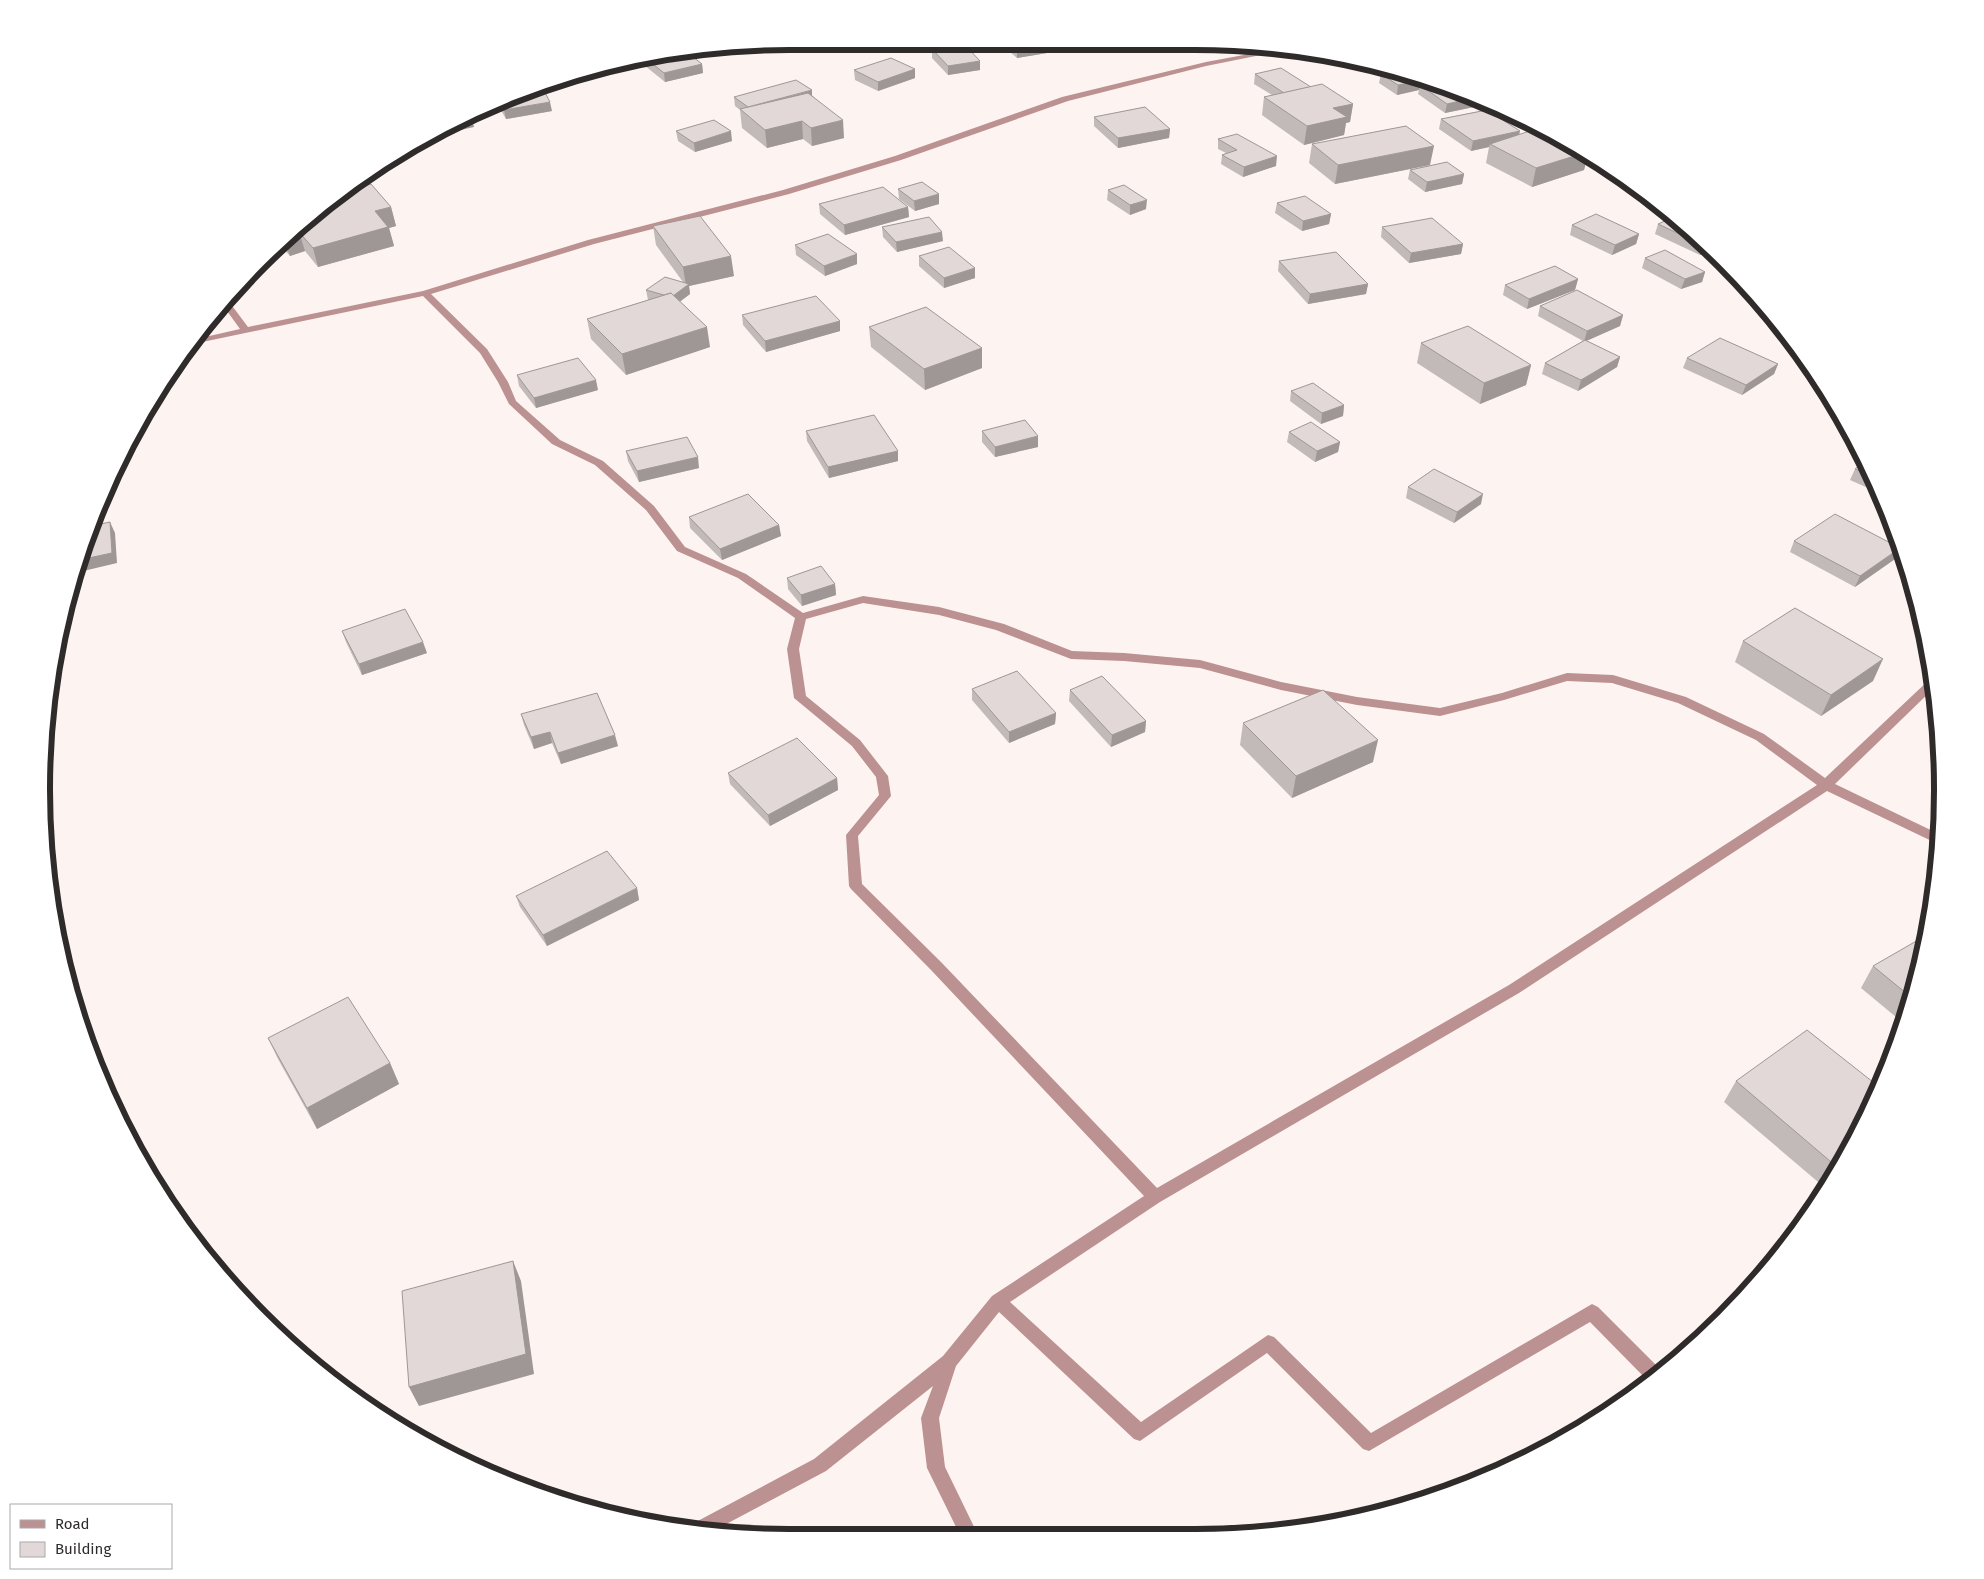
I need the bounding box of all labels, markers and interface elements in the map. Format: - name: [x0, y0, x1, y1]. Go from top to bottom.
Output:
- legend: [10, 1504, 172, 1569]
- text: Road: [55, 1515, 90, 1533]
- text: Building: [55, 1540, 111, 1558]

